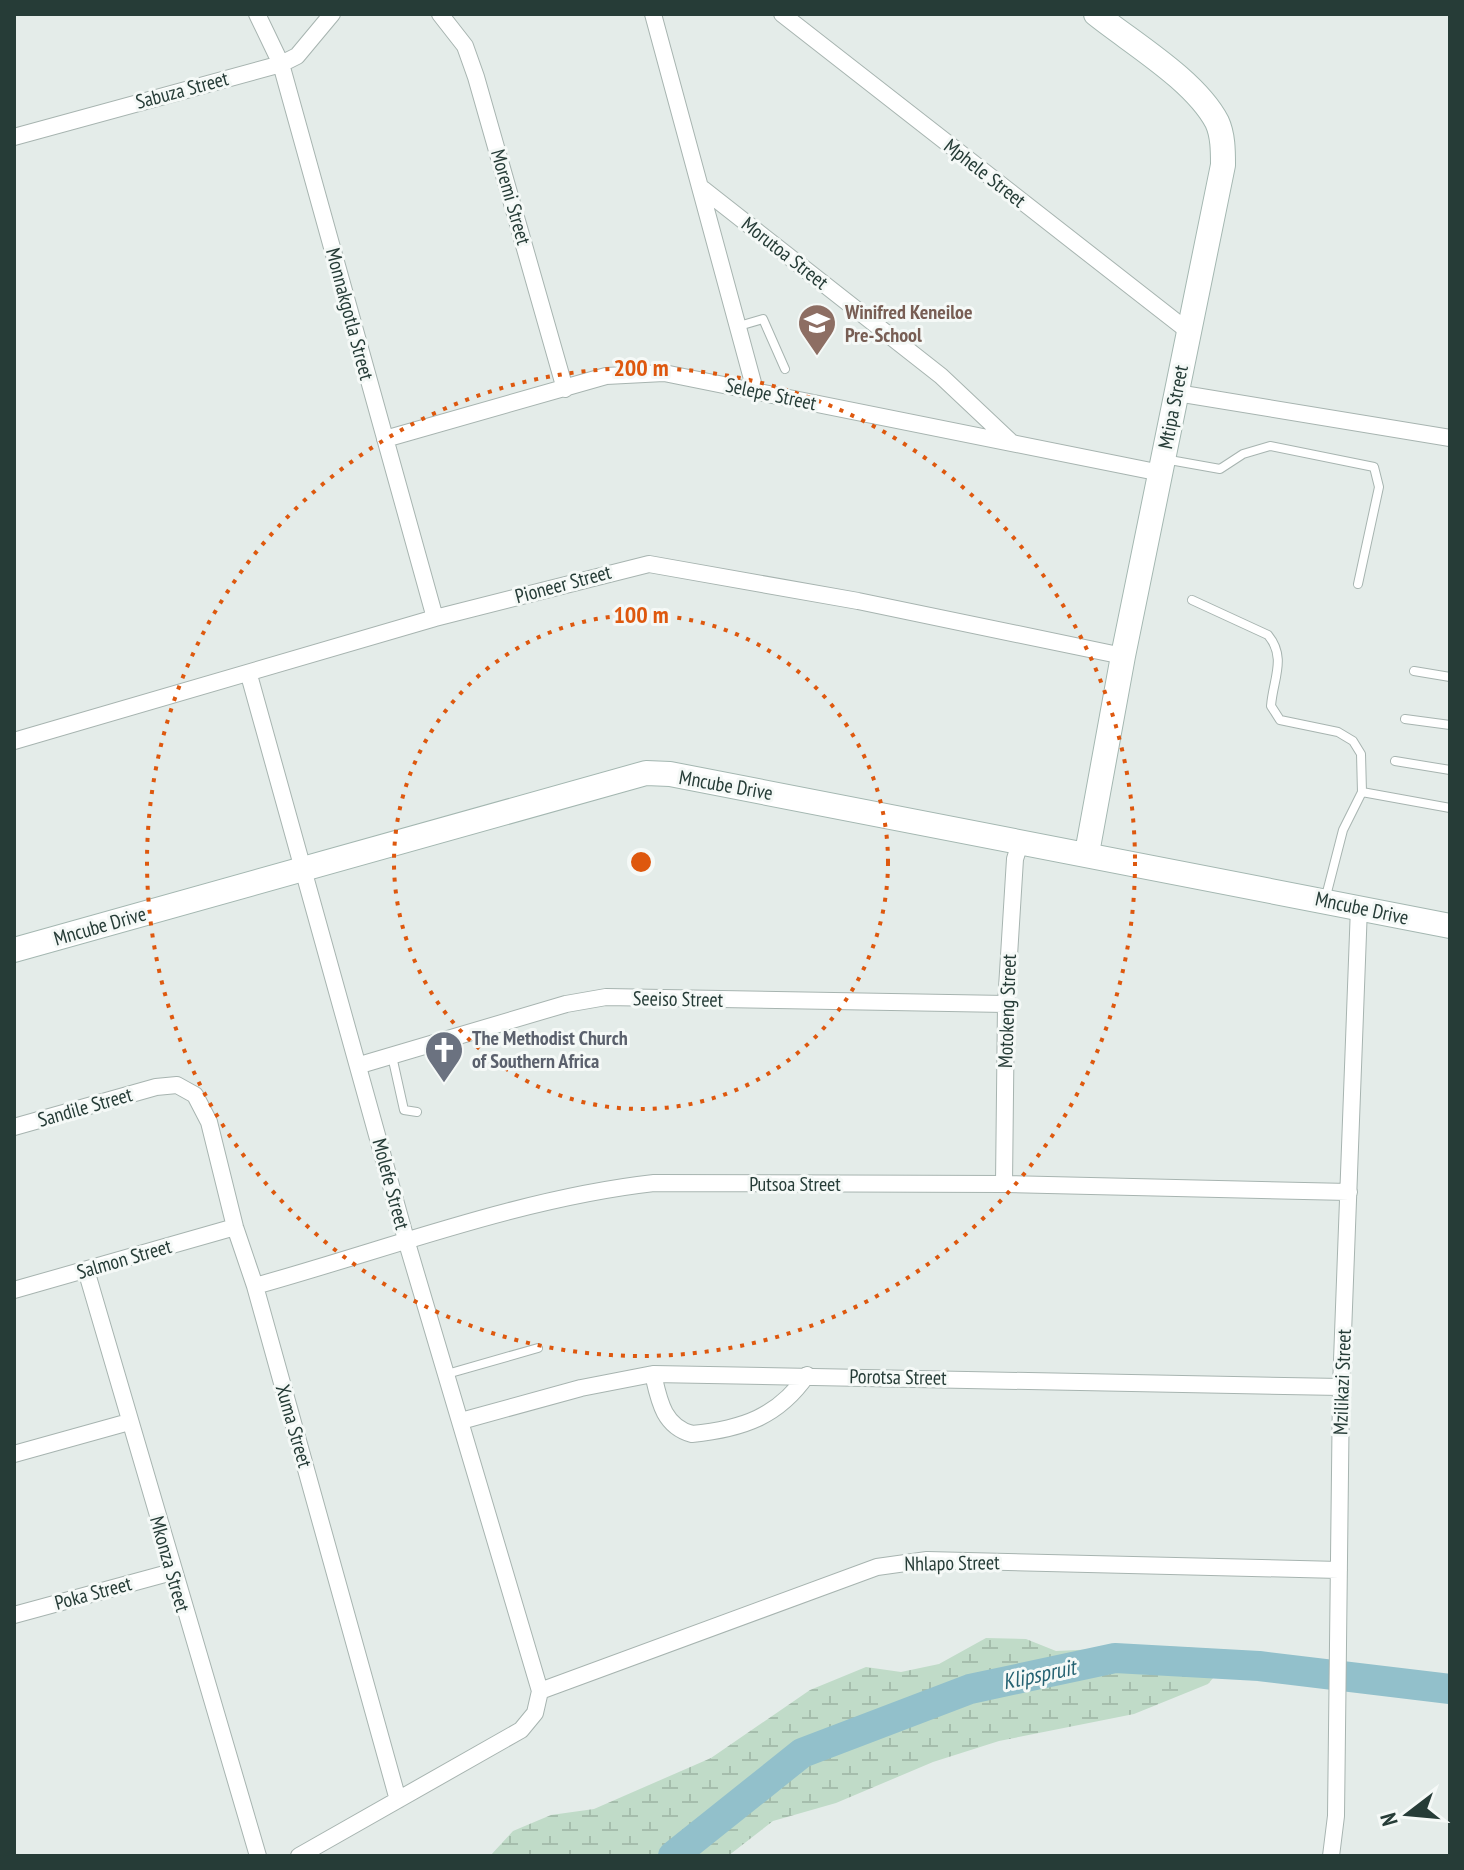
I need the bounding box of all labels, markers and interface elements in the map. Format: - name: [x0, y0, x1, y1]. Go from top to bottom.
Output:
- street label: Sabuza Street: [133, 65, 232, 115]
- street label: Mphele Street: [939, 133, 1032, 213]
- street label: Moremi Street: [485, 146, 537, 248]
- street label: Morutoa Street: [736, 211, 834, 295]
- street label: Monnakgotla Street: [320, 245, 380, 383]
- place label: Winifred Keneiloe Pre-School: [844, 299, 973, 348]
- school or university icon: Winifred Keneiloe Pre-School: [796, 302, 838, 357]
- text: 200 m: [613, 352, 669, 383]
- street label: Mtipa Street: [1152, 362, 1194, 451]
- street label: Selepe Street: [723, 372, 819, 416]
- street label: Pioneer Street: [512, 559, 614, 609]
- text: 100 m: [613, 599, 669, 630]
- street label: Mncube Drive: [677, 764, 775, 806]
- centre of rings: [627, 848, 655, 876]
- street label: Mncube Drive: [1313, 885, 1411, 931]
- street label: Mncube Drive: [51, 900, 149, 952]
- street label: Motokeng Street: [992, 953, 1022, 1069]
- street label: Seeiso Street: [633, 985, 724, 1013]
- place label: The Methodist Church of Southern Africa: [472, 1025, 628, 1074]
- church icon: The Methodist Church of Southern Africa: [423, 1029, 465, 1084]
- street label: Sandile Street: [35, 1081, 136, 1133]
- street label: Molefe Street: [366, 1136, 416, 1233]
- street label: Putsoa Street: [749, 1171, 841, 1197]
- street label: Salmon Street: [74, 1233, 175, 1285]
- street label: Mzilikazi Street: [1327, 1328, 1357, 1436]
- street label: Porotsa Street: [849, 1363, 947, 1391]
- street label: Xuma Street: [270, 1382, 318, 1471]
- street label: Mkonza Street: [144, 1513, 196, 1615]
- street label: Nhlapo Street: [904, 1549, 1000, 1577]
- street label: Poka Street: [52, 1570, 135, 1616]
- water label: Klipspruit: [1000, 1652, 1081, 1695]
- north arrow: [1368, 1774, 1448, 1854]
- text: N: [1374, 1810, 1404, 1829]

